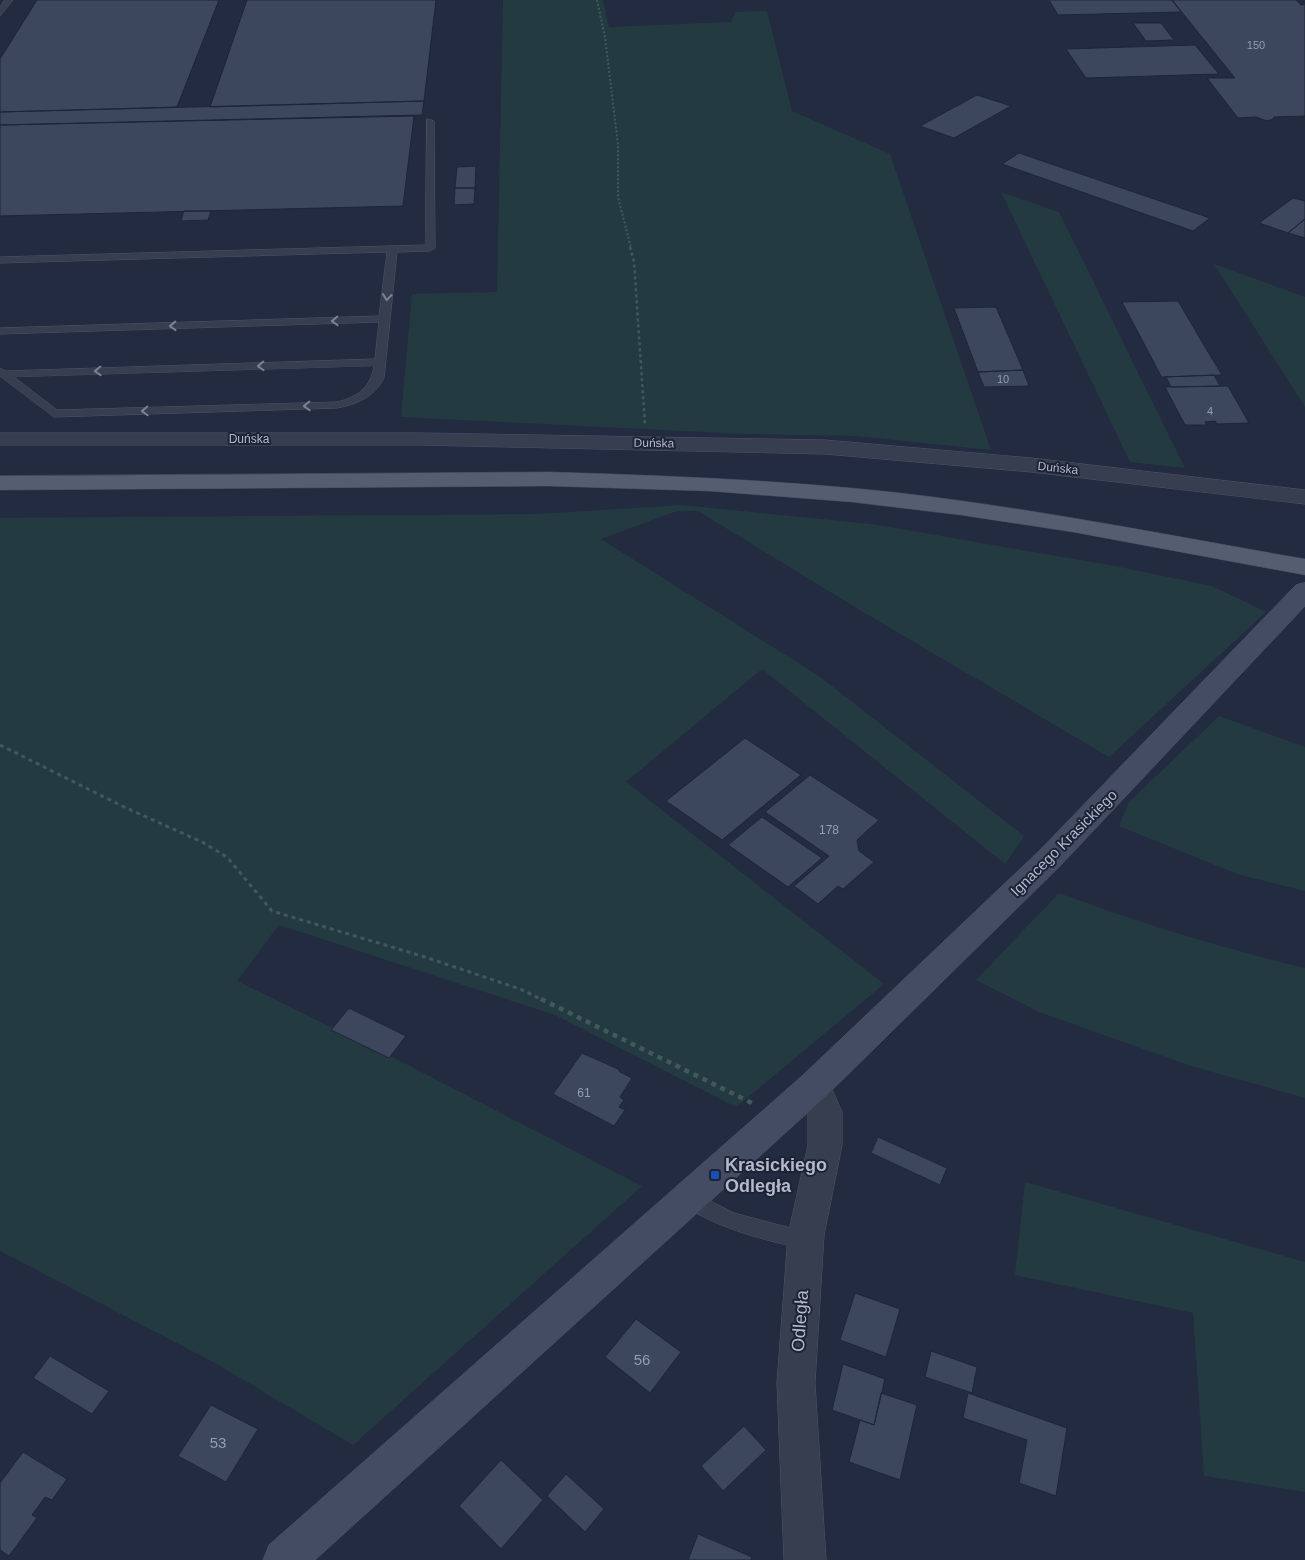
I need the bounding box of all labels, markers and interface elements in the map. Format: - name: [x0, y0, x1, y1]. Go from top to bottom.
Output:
- house number: 150: [1247, 39, 1265, 51]
- one-way arrow: [381, 294, 392, 302]
- one-way arrow: [331, 316, 339, 326]
- one-way arrow: [169, 320, 177, 331]
- one-way arrow: [257, 361, 264, 371]
- one-way arrow: [94, 366, 102, 376]
- house number: 10: [997, 373, 1009, 385]
- one-way arrow: [303, 401, 311, 412]
- house number: 4: [1207, 405, 1213, 417]
- one-way arrow: [140, 406, 148, 417]
- street label: Duńska: [229, 432, 270, 446]
- street label: Duńska: [634, 436, 675, 450]
- street label: Duńska: [1037, 459, 1079, 477]
- street label: Ignacego Krasickiego: [1007, 786, 1120, 899]
- house number: 178: [819, 823, 839, 837]
- house number: 61: [577, 1086, 591, 1100]
- place label: Krasickiego Odległa: [725, 1155, 827, 1196]
- marker: Krasickiego Odległa: [709, 1169, 721, 1181]
- street label: Odległa: [788, 1288, 812, 1353]
- house number: 56: [634, 1351, 650, 1368]
- house number: 53: [210, 1434, 226, 1451]

